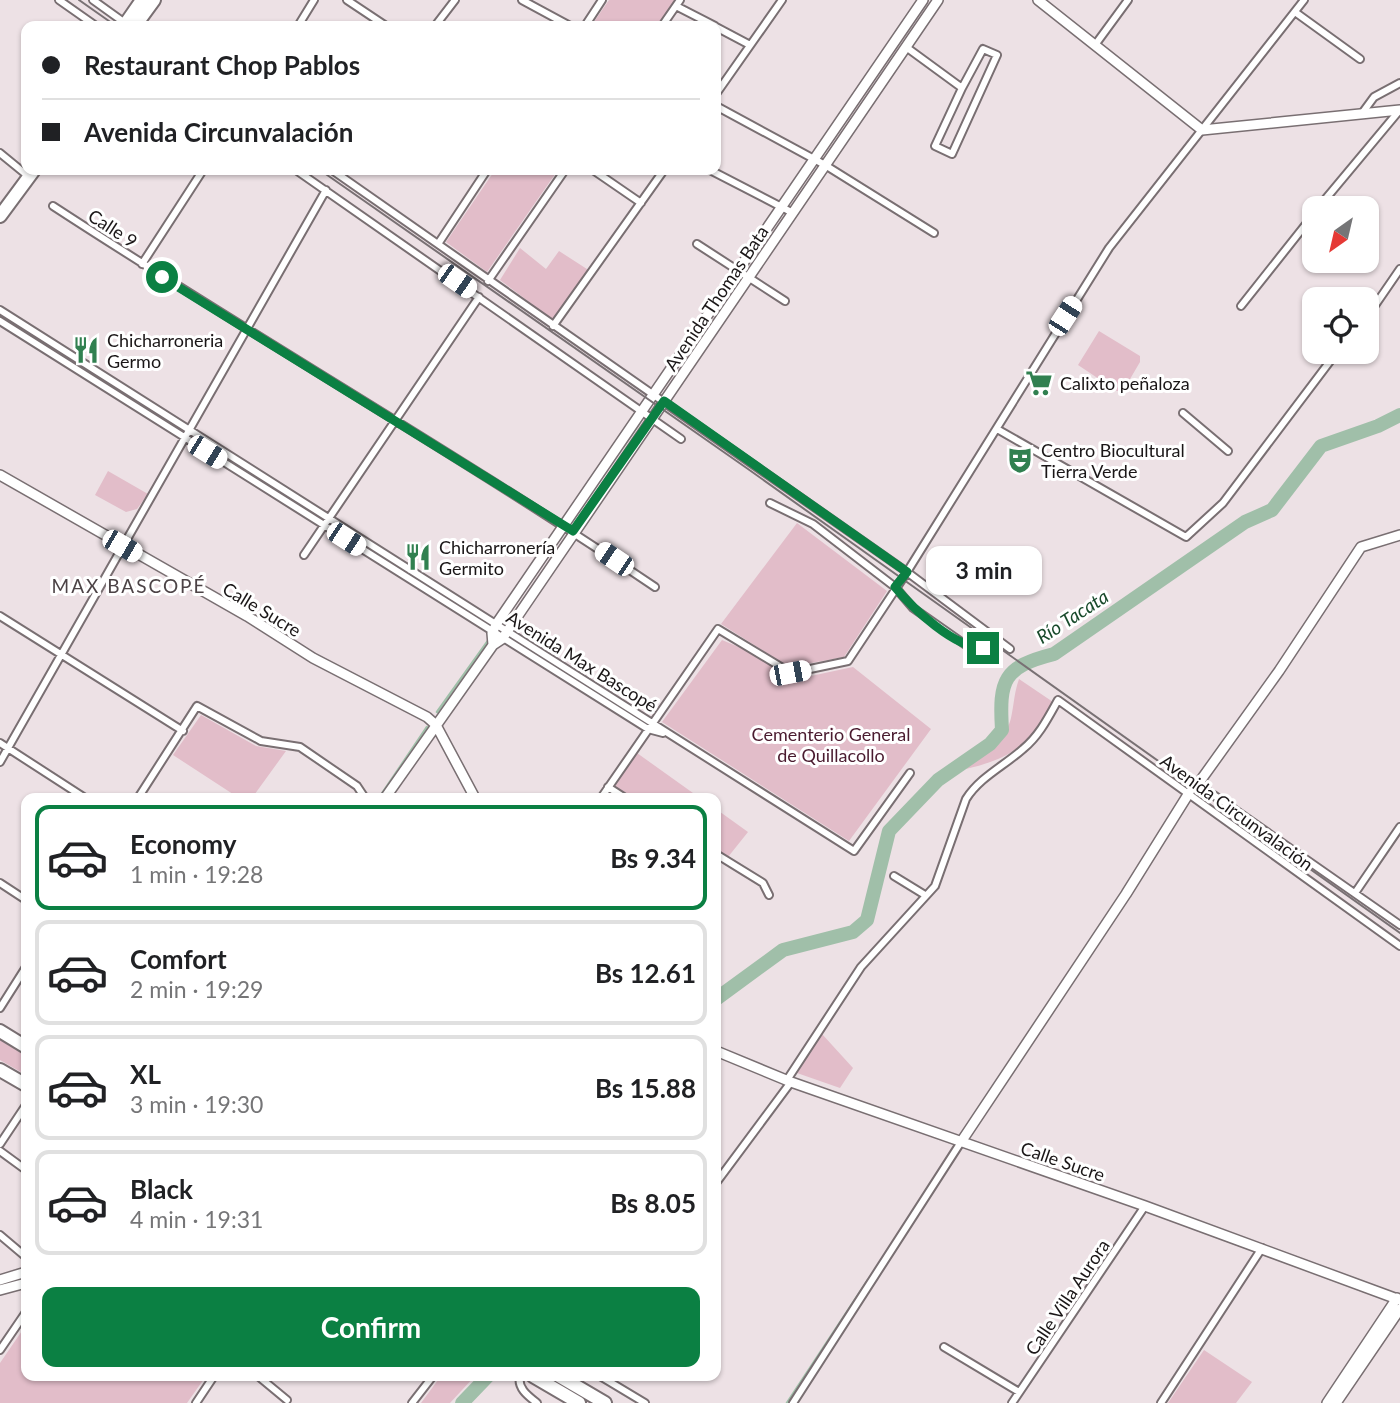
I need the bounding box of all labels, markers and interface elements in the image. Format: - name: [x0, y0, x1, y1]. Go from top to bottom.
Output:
- text: Restaurant Chop Pablos: [84, 49, 360, 81]
- text: Avenida Circunvalación: [84, 116, 353, 148]
- north arrow: [1302, 196, 1379, 273]
- map controls: [1302, 196, 1379, 364]
- street label: Calle 9: [84, 204, 142, 252]
- street label: Avenida Thomas Bata: [659, 221, 773, 375]
- car: [434, 260, 481, 302]
- route start: [146, 261, 178, 293]
- button: locate: [1302, 287, 1379, 364]
- car: [1045, 293, 1086, 339]
- place label: Chicharroneria Germo: [107, 329, 223, 372]
- restaurant icon: Chicharroneria Germo: [71, 335, 101, 365]
- supermarket icon: Calixto peñaloza: [1024, 368, 1054, 398]
- place label: Calixto peñaloza: [1060, 372, 1190, 394]
- car: [184, 432, 231, 472]
- place label: Centro Biocultural Tierra Verde: [1041, 439, 1185, 482]
- theatre icon: Centro Biocultural Tierra Verde: [1005, 445, 1035, 475]
- car: [323, 519, 370, 559]
- car: [99, 526, 146, 566]
- place label: Chicharronería Germito: [439, 536, 555, 579]
- car: [591, 539, 638, 579]
- restaurant icon: Chicharronería Germito: [403, 542, 433, 572]
- callout: 3 min: [925, 546, 1041, 596]
- text: 3 min: [955, 556, 1013, 584]
- district label: MAX BASCOPÉ: [52, 574, 206, 597]
- street label: Calle Sucre: [219, 577, 305, 641]
- water label: Río Tacata: [1032, 584, 1112, 648]
- street label: Avenida Max Bascopé: [503, 606, 661, 716]
- route end: [967, 632, 999, 664]
- car: [768, 659, 813, 687]
- park label: Cementerio General de Quillacollo: [752, 723, 910, 766]
- street label: Avenida Circunvalación: [1156, 749, 1318, 875]
- icon: car: [46, 826, 109, 889]
- text: Economy: [130, 828, 236, 860]
- text: Bs 9.34: [610, 842, 696, 874]
- text: 1 min · 19:28: [130, 860, 263, 888]
- icon: car: [46, 941, 109, 1004]
- text: Comfort: [130, 943, 227, 975]
- text: Bs 12.61: [595, 957, 696, 989]
- text: 2 min · 19:29: [130, 975, 263, 1003]
- icon: car: [46, 1056, 109, 1119]
- text: XL: [130, 1058, 161, 1090]
- text: Bs 15.88: [595, 1072, 696, 1104]
- text: 3 min · 19:30: [130, 1090, 263, 1118]
- street label: Calle Sucre: [1018, 1136, 1108, 1186]
- icon: car: [46, 1171, 109, 1234]
- text: Black: [130, 1173, 193, 1205]
- text: Bs 8.05: [610, 1187, 696, 1219]
- text: 4 min · 19:31: [130, 1205, 263, 1233]
- street label: Calle Villa Aurora: [1020, 1235, 1114, 1359]
- button: Confirm: [42, 1287, 700, 1367]

